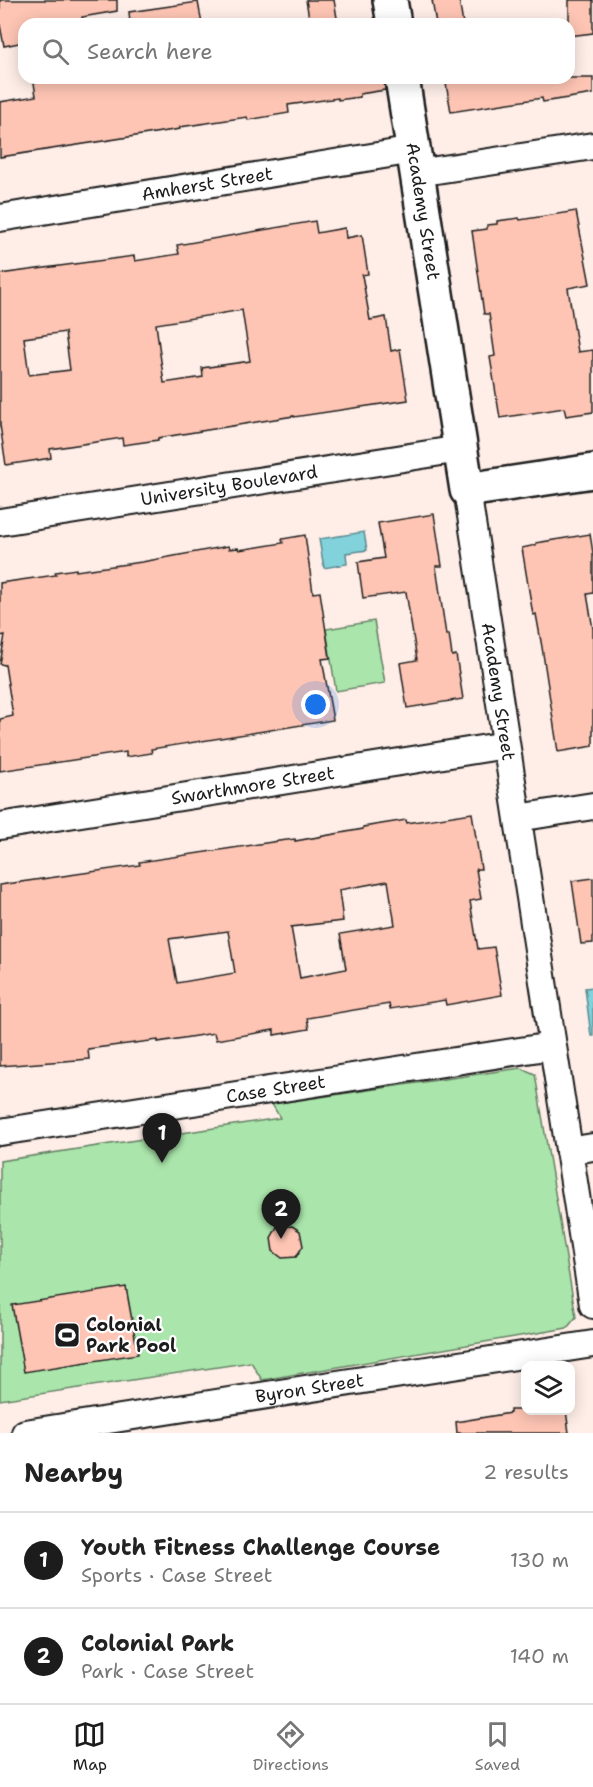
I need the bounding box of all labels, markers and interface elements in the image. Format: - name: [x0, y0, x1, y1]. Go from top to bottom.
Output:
- search box: [18, 18, 575, 84]
- icon: search: [39, 35, 72, 68]
- text: Search here: [87, 37, 213, 66]
- street label: Academy Street: [400, 141, 446, 282]
- street label: Amherst Street: [140, 161, 275, 207]
- street label: University Boulevard: [139, 460, 319, 511]
- street label: Academy Street: [476, 621, 521, 762]
- your location: [301, 690, 330, 719]
- street label: Swarthmore Street: [169, 761, 336, 810]
- street label: Case Street: [224, 1069, 327, 1109]
- pin: 1: [142, 1114, 182, 1163]
- pin: 2: [262, 1190, 300, 1239]
- place label: Colonial Park Pool: [86, 1313, 176, 1358]
- sports icon: Colonial Park Pool: [52, 1320, 82, 1350]
- map controls: [521, 1361, 575, 1415]
- button: layers: [521, 1361, 575, 1415]
- street label: Byron Street: [254, 1368, 365, 1409]
- text: Nearby: [24, 1455, 123, 1490]
- text: 2 results: [483, 1459, 569, 1485]
- text: Youth Fitness Challenge Course: [81, 1533, 440, 1562]
- text: 1: [39, 1547, 48, 1573]
- text: 130 m: [510, 1547, 569, 1573]
- text: Sports · Case Street: [81, 1562, 273, 1588]
- text: Colonial Park: [81, 1629, 234, 1658]
- text: 2: [37, 1643, 51, 1669]
- text: 140 m: [510, 1643, 569, 1669]
- text: Park · Case Street: [81, 1658, 254, 1684]
- tab: Map: [73, 1718, 107, 1775]
- tab: Directions: [253, 1718, 329, 1775]
- tab: Saved: [475, 1718, 520, 1775]

